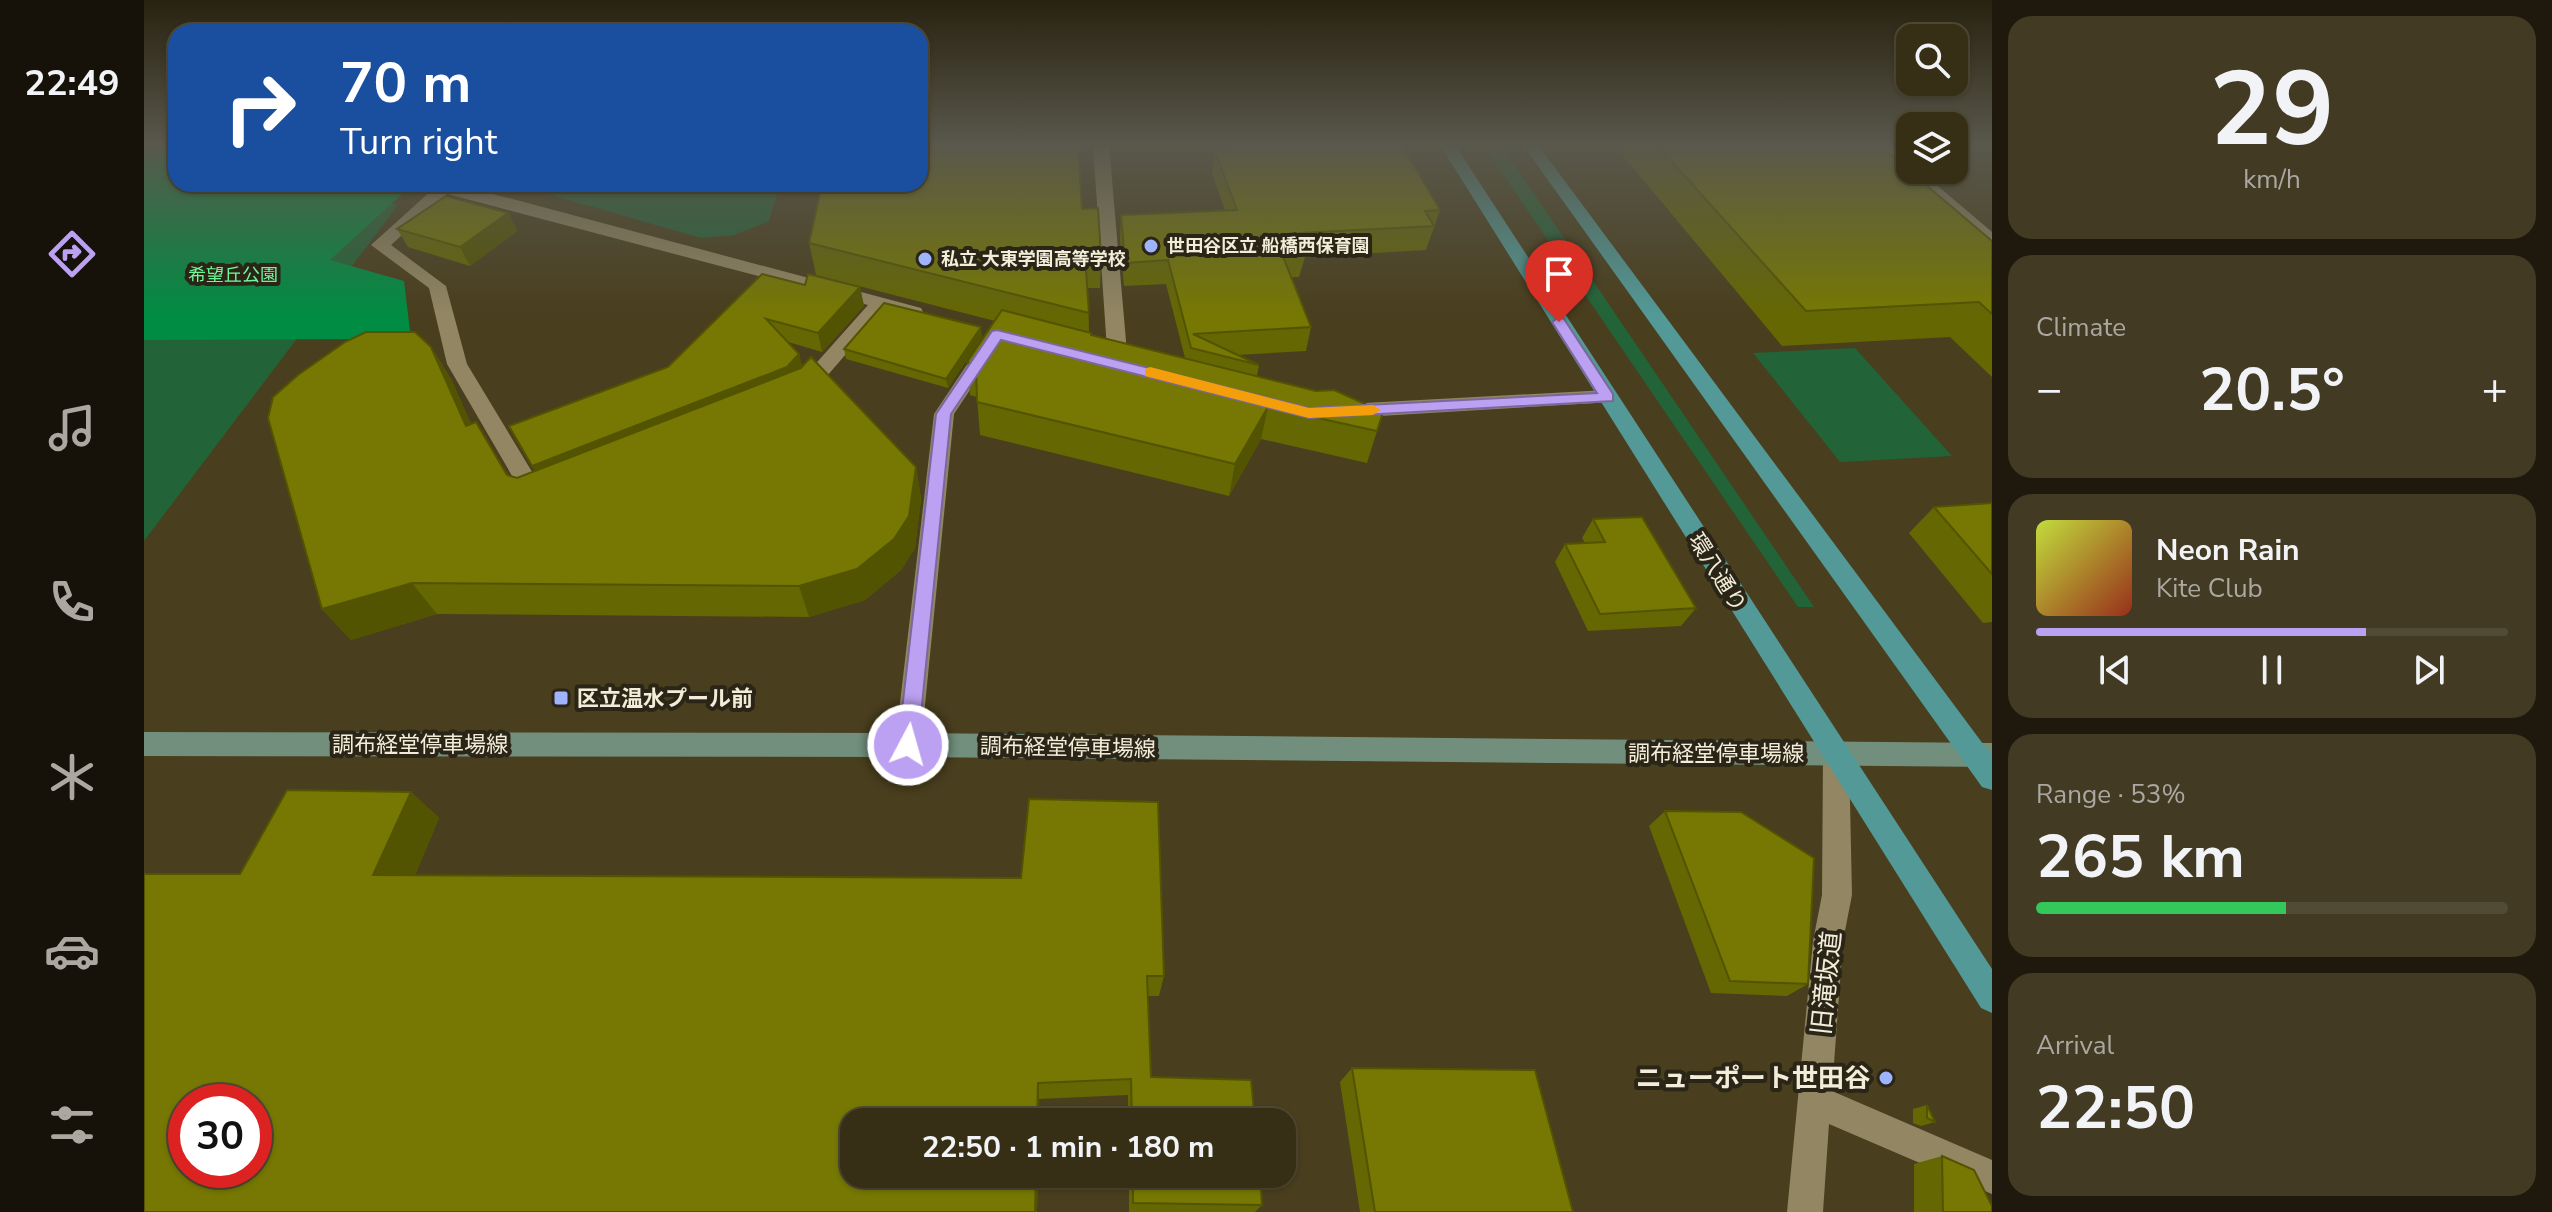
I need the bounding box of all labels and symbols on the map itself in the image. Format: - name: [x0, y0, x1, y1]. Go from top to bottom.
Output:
- place label: 世田谷区立 船橋西保育園: [1167, 234, 1370, 258]
- marker: 世田谷区立 船橋西保育園: [1142, 237, 1160, 255]
- pin: [1525, 240, 1593, 322]
- place label: 私立 大東学園高等学校: [941, 247, 1126, 271]
- marker: 私立 大東学園高等学校: [916, 250, 934, 268]
- park label: 希望丘公園: [188, 263, 278, 287]
- street label: 環八通り: [1681, 527, 1753, 618]
- place label: 区立温水プール前: [577, 684, 753, 714]
- marker: 区立温水プール前: [552, 689, 570, 707]
- position arrow: [866, 703, 950, 787]
- street label: 調布経堂停車場線: [332, 730, 508, 760]
- street label: 調布経堂停車場線: [980, 731, 1156, 765]
- street label: 調布経堂停車場線: [1628, 739, 1804, 769]
- street label: 旧滝坂道: [1804, 930, 1849, 1037]
- place label: ニューポート世田谷: [1636, 1061, 1870, 1096]
- marker: ニューポート世田谷: [1877, 1069, 1895, 1087]
- speed limit sign: 30: [168, 1084, 272, 1188]

